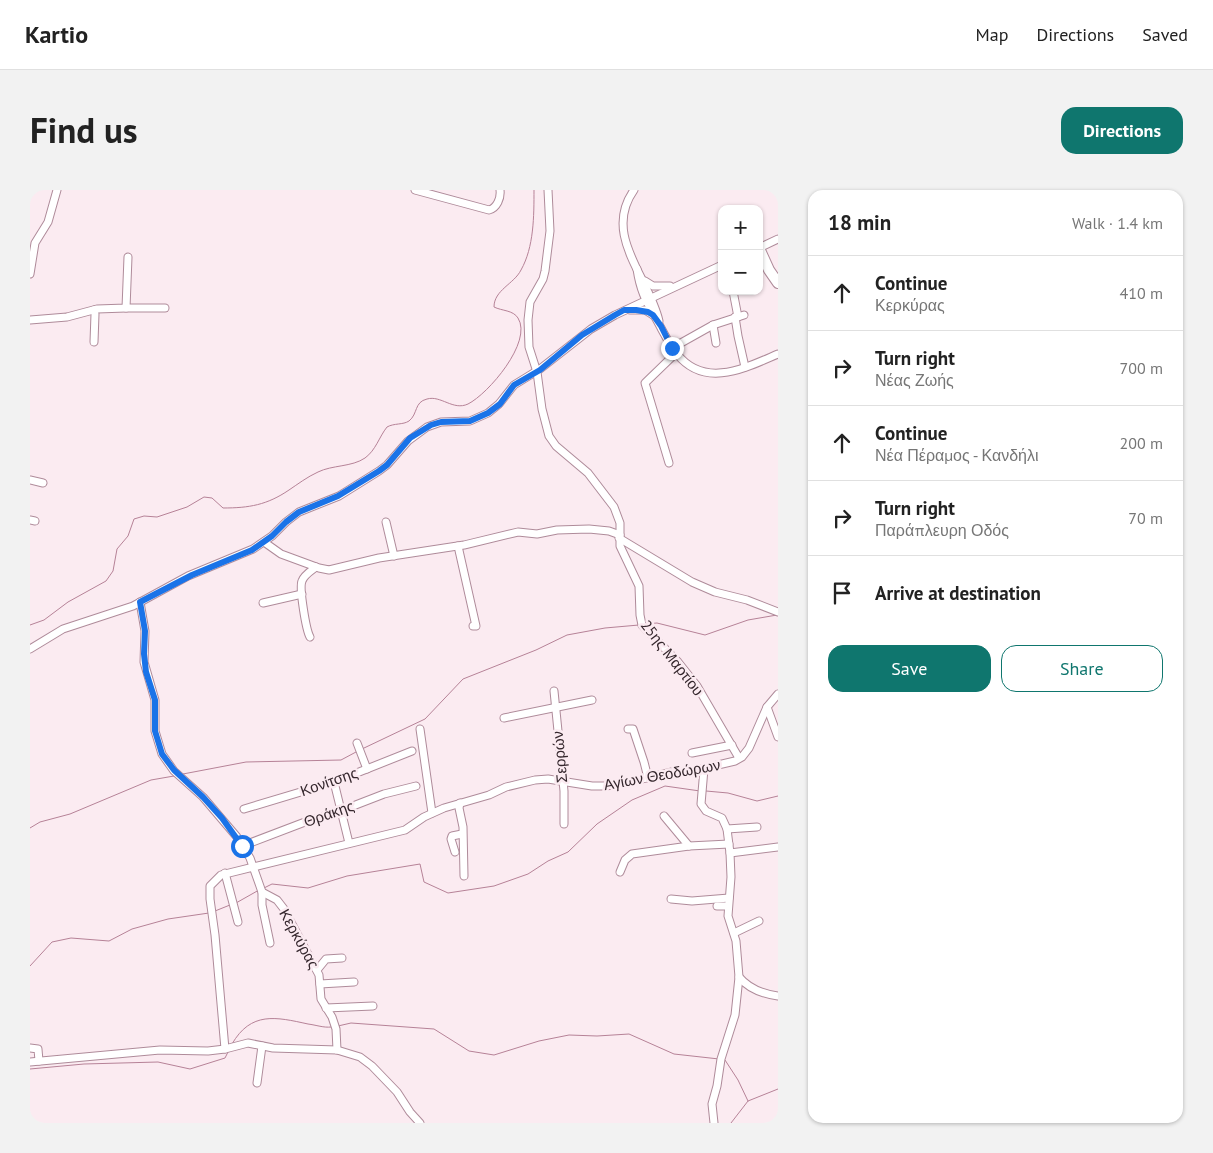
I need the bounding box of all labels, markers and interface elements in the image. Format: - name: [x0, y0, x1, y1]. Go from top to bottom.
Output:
- text: Kartio: [25, 19, 88, 50]
- text: Map: [976, 23, 1008, 46]
- text: Directions: [1036, 23, 1114, 46]
- text: Saved: [1142, 23, 1188, 46]
- text: Find us: [30, 107, 138, 153]
- button: Directions: [1061, 107, 1183, 154]
- map controls: [718, 205, 763, 295]
- button: +: [718, 205, 763, 250]
- text: 18 min: [828, 209, 891, 236]
- text: Walk · 1.4 km: [1072, 213, 1163, 233]
- button: −: [718, 250, 763, 295]
- text: Continue: [875, 271, 947, 295]
- icon: ahead: [828, 279, 856, 307]
- text: 410 m: [1120, 283, 1163, 303]
- text: Κερκύρας: [875, 295, 945, 315]
- route end: [661, 337, 684, 360]
- text: Turn right: [875, 346, 955, 370]
- icon: right: [828, 354, 856, 382]
- text: 700 m: [1120, 358, 1163, 378]
- text: Νέας Ζωής: [875, 370, 954, 390]
- text: Continue: [875, 421, 947, 445]
- icon: ahead: [828, 429, 856, 457]
- text: 200 m: [1120, 433, 1163, 453]
- text: Νέα Πέραμος - Κανδήλι: [875, 445, 1039, 465]
- text: Turn right: [875, 496, 955, 520]
- icon: right: [828, 504, 856, 532]
- text: 70 m: [1128, 508, 1163, 528]
- text: Παράπλευρη Οδός: [875, 520, 1009, 540]
- icon: arrive: [828, 579, 856, 607]
- text: Arrive at destination: [875, 581, 1041, 605]
- street label: 25ης Μαρτίου: [637, 616, 708, 699]
- button: Save: [828, 645, 991, 692]
- button: Share: [1001, 645, 1163, 692]
- street label: Σερρών: [548, 730, 571, 784]
- street label: Αγίων Θεοδώρων: [602, 755, 722, 794]
- street label: Κονίτσης: [298, 763, 360, 800]
- street label: Θράκης: [301, 796, 356, 831]
- route start: [231, 835, 254, 858]
- street label: Κερκύρας: [275, 906, 324, 972]

